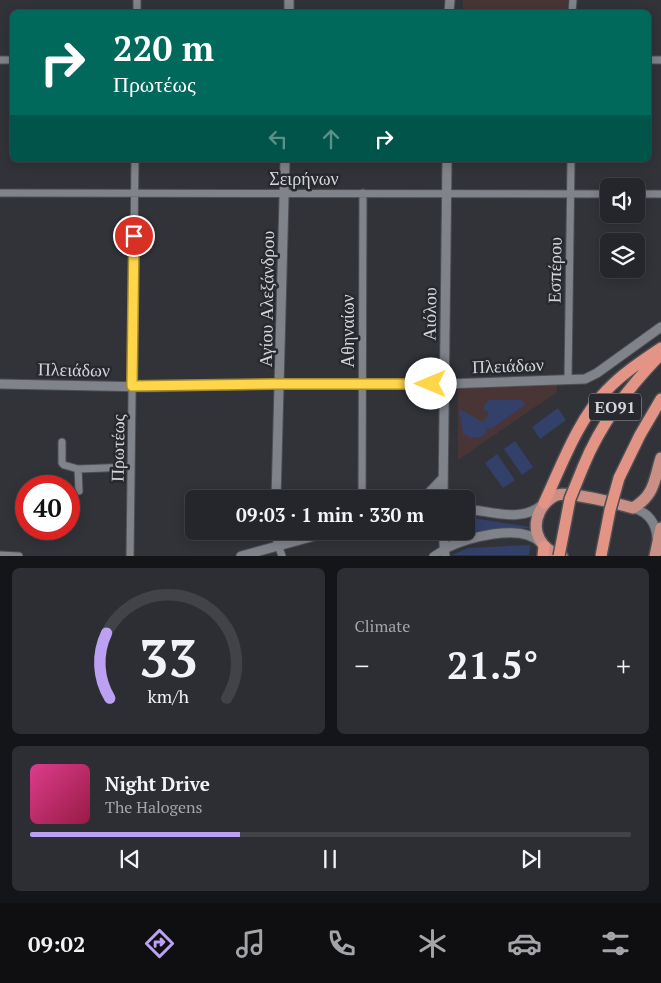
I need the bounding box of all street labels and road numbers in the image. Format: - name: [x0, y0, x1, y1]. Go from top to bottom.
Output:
- street label: Σειρήνων: [269, 166, 339, 190]
- street label: Αγίου Αλεξάνδρου: [253, 231, 279, 367]
- street label: Εσπέρου: [541, 237, 567, 303]
- street label: Αιόλου: [417, 287, 441, 341]
- street label: Αθηναίων: [335, 294, 359, 368]
- street label: Πλειάδων: [472, 352, 544, 378]
- street label: Πλειάδων: [38, 356, 110, 382]
- road number: ΕΟ91: [589, 394, 641, 421]
- street label: Πρωτέως: [104, 414, 130, 482]

